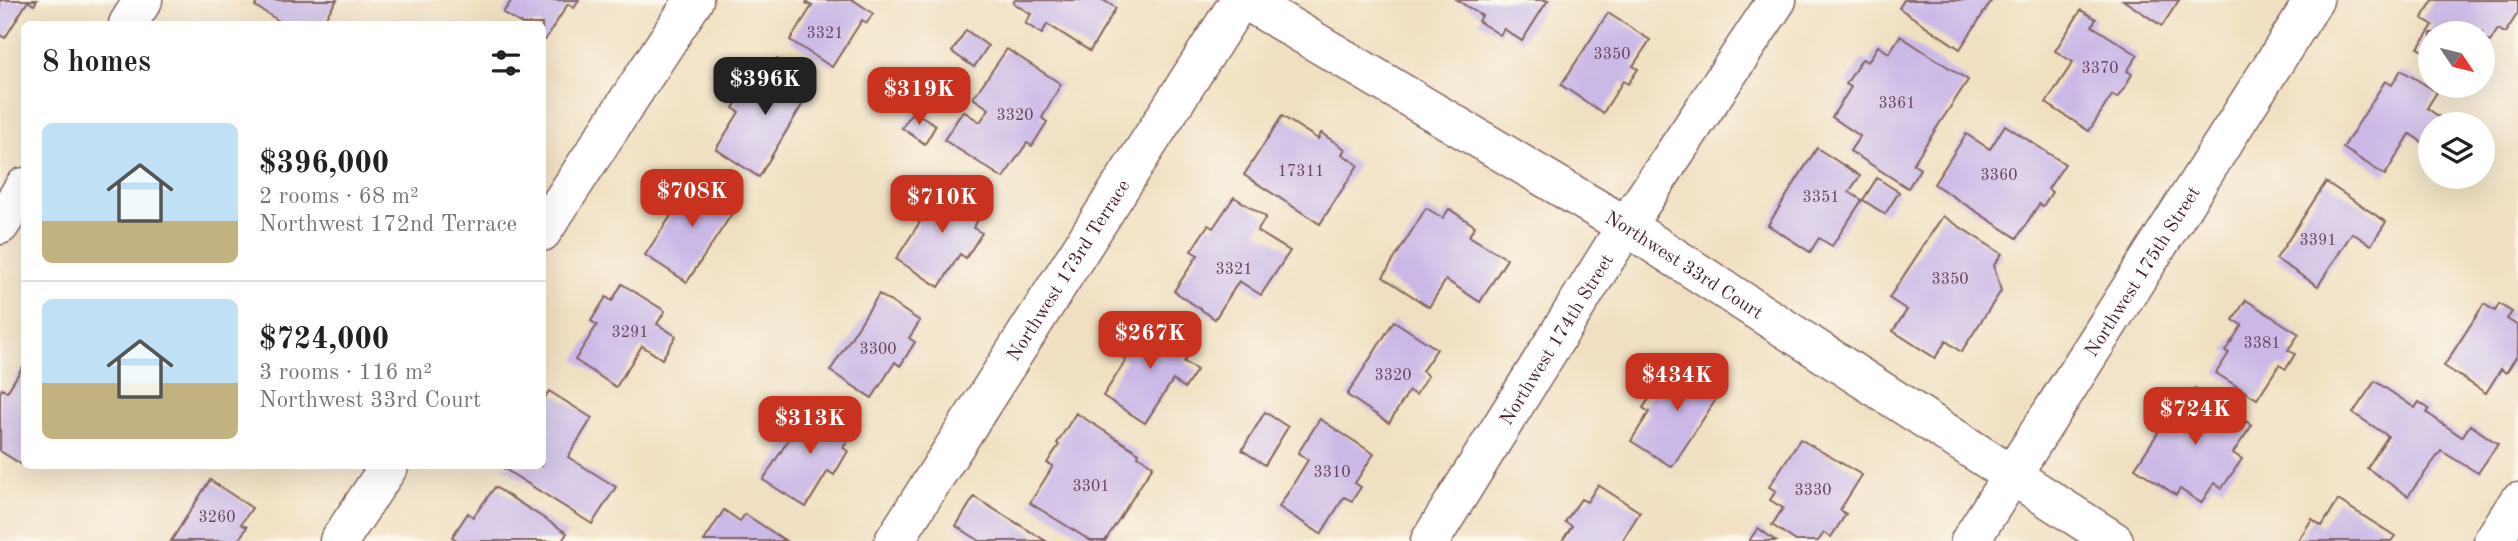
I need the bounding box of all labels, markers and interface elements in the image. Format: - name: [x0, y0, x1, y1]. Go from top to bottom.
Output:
- north arrow: [2418, 21, 2496, 98]
- map controls: [2418, 21, 2495, 189]
- house number: 3321: [806, 26, 844, 42]
- icon: filters: [487, 44, 525, 82]
- house number: 3350: [1593, 47, 1631, 63]
- text: 8 homes: [42, 48, 151, 78]
- pin: $396K: [716, 58, 814, 117]
- house number: 3370: [2081, 61, 2119, 77]
- text: $396K: [729, 68, 801, 91]
- pin: $319K: [870, 68, 968, 127]
- text: $319K: [883, 78, 955, 101]
- house number: 3361: [1878, 96, 1916, 112]
- house number: 3320: [996, 108, 1034, 124]
- button: layers: [2418, 112, 2495, 189]
- text: $396,000: [259, 149, 389, 179]
- icon: home: [98, 151, 182, 235]
- house number: 17311: [1278, 164, 1324, 180]
- house number: 3360: [1980, 168, 2018, 184]
- pin: $708K: [643, 170, 741, 229]
- pin: $710K: [893, 176, 991, 235]
- street label: Northwest 173rd Terrace: [1005, 177, 1134, 365]
- text: $708K: [656, 180, 728, 203]
- street label: Northwest 175th Street: [2083, 184, 2205, 361]
- text: 2 rooms · 68 m²: [259, 185, 419, 208]
- text: $710K: [906, 186, 978, 209]
- house number: 3351: [1802, 190, 1840, 206]
- street label: Northwest 33rd Court: [1601, 209, 1766, 324]
- text: Northwest 172nd Terrace: [259, 213, 517, 236]
- house number: 3391: [2299, 233, 2337, 249]
- street label: Northwest 174th Street: [1498, 251, 1618, 429]
- house number: 3321: [1215, 262, 1253, 278]
- house number: 3350: [1931, 272, 1969, 288]
- pin: $267K: [1101, 312, 1199, 371]
- text: $267K: [1114, 322, 1186, 345]
- text: $724,000: [259, 325, 389, 355]
- house number: 3291: [611, 325, 649, 341]
- icon: home: [98, 327, 182, 411]
- house number: 3381: [2243, 336, 2281, 352]
- house number: 3300: [859, 342, 897, 358]
- pin: $434K: [1628, 354, 1726, 413]
- text: 3 rooms · 116 m²: [259, 361, 432, 384]
- text: $434K: [1641, 364, 1713, 387]
- house number: 3320: [1374, 368, 1412, 384]
- pin: $724K: [2146, 388, 2244, 447]
- text: Northwest 33rd Court: [259, 389, 481, 412]
- pin: $313K: [761, 396, 859, 456]
- text: $724K: [2159, 398, 2231, 421]
- text: $313K: [774, 407, 846, 430]
- house number: 3310: [1313, 465, 1351, 481]
- house number: 3301: [1072, 479, 1110, 495]
- house number: 3330: [1794, 483, 1832, 499]
- house number: 3260: [198, 510, 236, 526]

